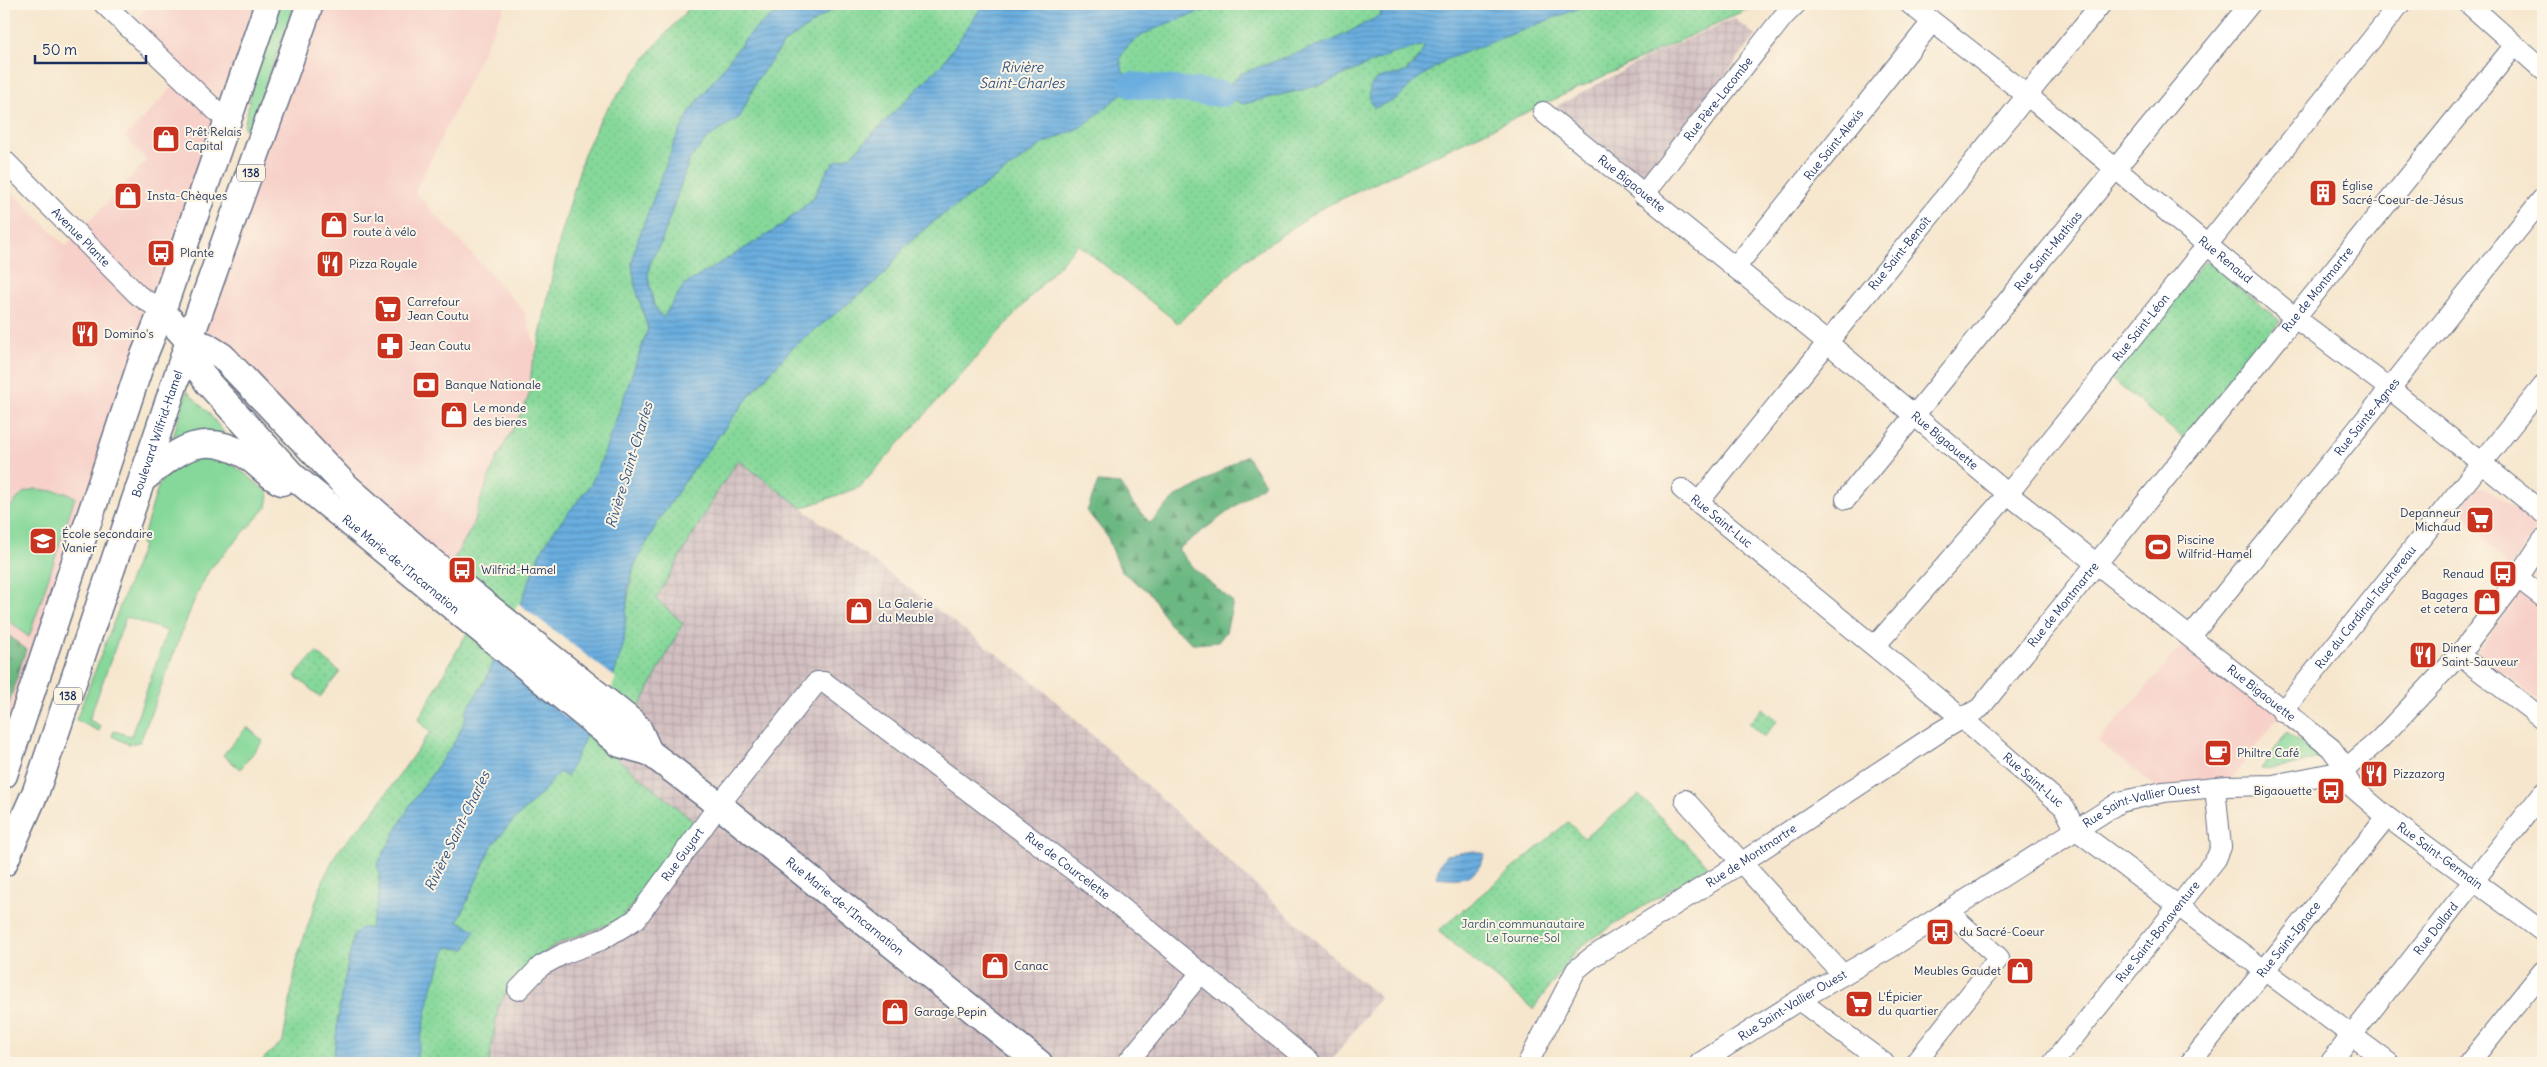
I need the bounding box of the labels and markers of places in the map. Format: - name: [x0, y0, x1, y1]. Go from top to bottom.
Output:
- shop icon: Prêt Relais Capital: [151, 124, 181, 154]
- place label: Prêt Relais Capital: [185, 124, 242, 153]
- building icon: Église Sacré-Coeur-de-Jésus: [2308, 178, 2338, 208]
- place label: Église Sacré-Coeur-de-Jésus: [2342, 178, 2464, 207]
- shop icon: Insta-Chèques: [113, 181, 143, 211]
- place label: Insta-Chèques: [147, 188, 227, 203]
- shop icon: Sur la route à vélo: [319, 210, 349, 240]
- place label: Sur la route à vélo: [353, 210, 416, 239]
- bus stop icon: Plante: [146, 238, 176, 268]
- place label: Plante: [180, 245, 214, 260]
- restaurant icon: Pizza Royale: [315, 249, 345, 279]
- place label: Pizza Royale: [349, 256, 417, 271]
- supermarket icon: Carrefour Jean Coutu: [373, 294, 403, 324]
- place label: Carrefour Jean Coutu: [407, 294, 469, 323]
- restaurant icon: Domino's: [70, 319, 100, 349]
- place label: Domino's: [104, 326, 154, 341]
- pharmacy icon: Jean Coutu: [375, 331, 405, 361]
- place label: Jean Coutu: [409, 338, 471, 353]
- bank icon: Banque Nationale: [411, 370, 441, 400]
- place label: Banque Nationale: [445, 377, 541, 392]
- shop icon: Le monde des bieres: [439, 400, 469, 430]
- place label: Le monde des bieres: [473, 400, 527, 429]
- place label: Depanneur Michaud: [2400, 505, 2461, 534]
- supermarket icon: Depanneur Michaud: [2465, 505, 2495, 535]
- school or university icon: École secondaire Vanier: [28, 526, 58, 556]
- place label: École secondaire Vanier: [62, 526, 153, 555]
- sports icon: Piscine Wilfrid-Hamel: [2143, 532, 2173, 562]
- place label: Piscine Wilfrid-Hamel: [2177, 532, 2252, 561]
- bus stop icon: Wilfrid-Hamel: [447, 555, 477, 585]
- bus stop icon: Renaud: [2488, 559, 2518, 589]
- place label: Wilfrid-Hamel: [481, 562, 556, 577]
- place label: Renaud: [2442, 566, 2484, 581]
- place label: Bagages et cetera: [2420, 587, 2468, 616]
- shop icon: Bagages et cetera: [2472, 587, 2502, 617]
- shop icon: La Galerie du Meuble: [844, 596, 874, 626]
- place label: La Galerie du Meuble: [878, 596, 934, 625]
- restaurant icon: Diner Saint-Sauveur: [2408, 640, 2438, 670]
- place label: Diner Saint-Sauveur: [2442, 640, 2518, 669]
- cafe icon: Philtre Café: [2203, 738, 2233, 768]
- place label: Philtre Café: [2237, 745, 2299, 760]
- restaurant icon: Pizzazorg: [2359, 759, 2389, 789]
- place label: Pizzazorg: [2393, 766, 2445, 781]
- bus stop icon: Bigaouette: [2316, 776, 2346, 806]
- place label: Bigaouette: [2253, 783, 2312, 798]
- bus stop icon: du Sacré-Coeur: [1925, 917, 1955, 947]
- place label: du Sacré-Coeur: [1959, 924, 2045, 939]
- shop icon: Canac: [980, 951, 1010, 981]
- shop icon: Meubles Gaudet: [2005, 956, 2035, 986]
- place label: Canac: [1014, 958, 1049, 973]
- place label: Meubles Gaudet: [1914, 963, 2001, 978]
- supermarket icon: L'Épicier du quartier: [1844, 989, 1874, 1019]
- place label: L'Épicier du quartier: [1878, 989, 1938, 1018]
- shop icon: Garage Pepin: [880, 997, 910, 1027]
- place label: Garage Pepin: [914, 1004, 987, 1019]

